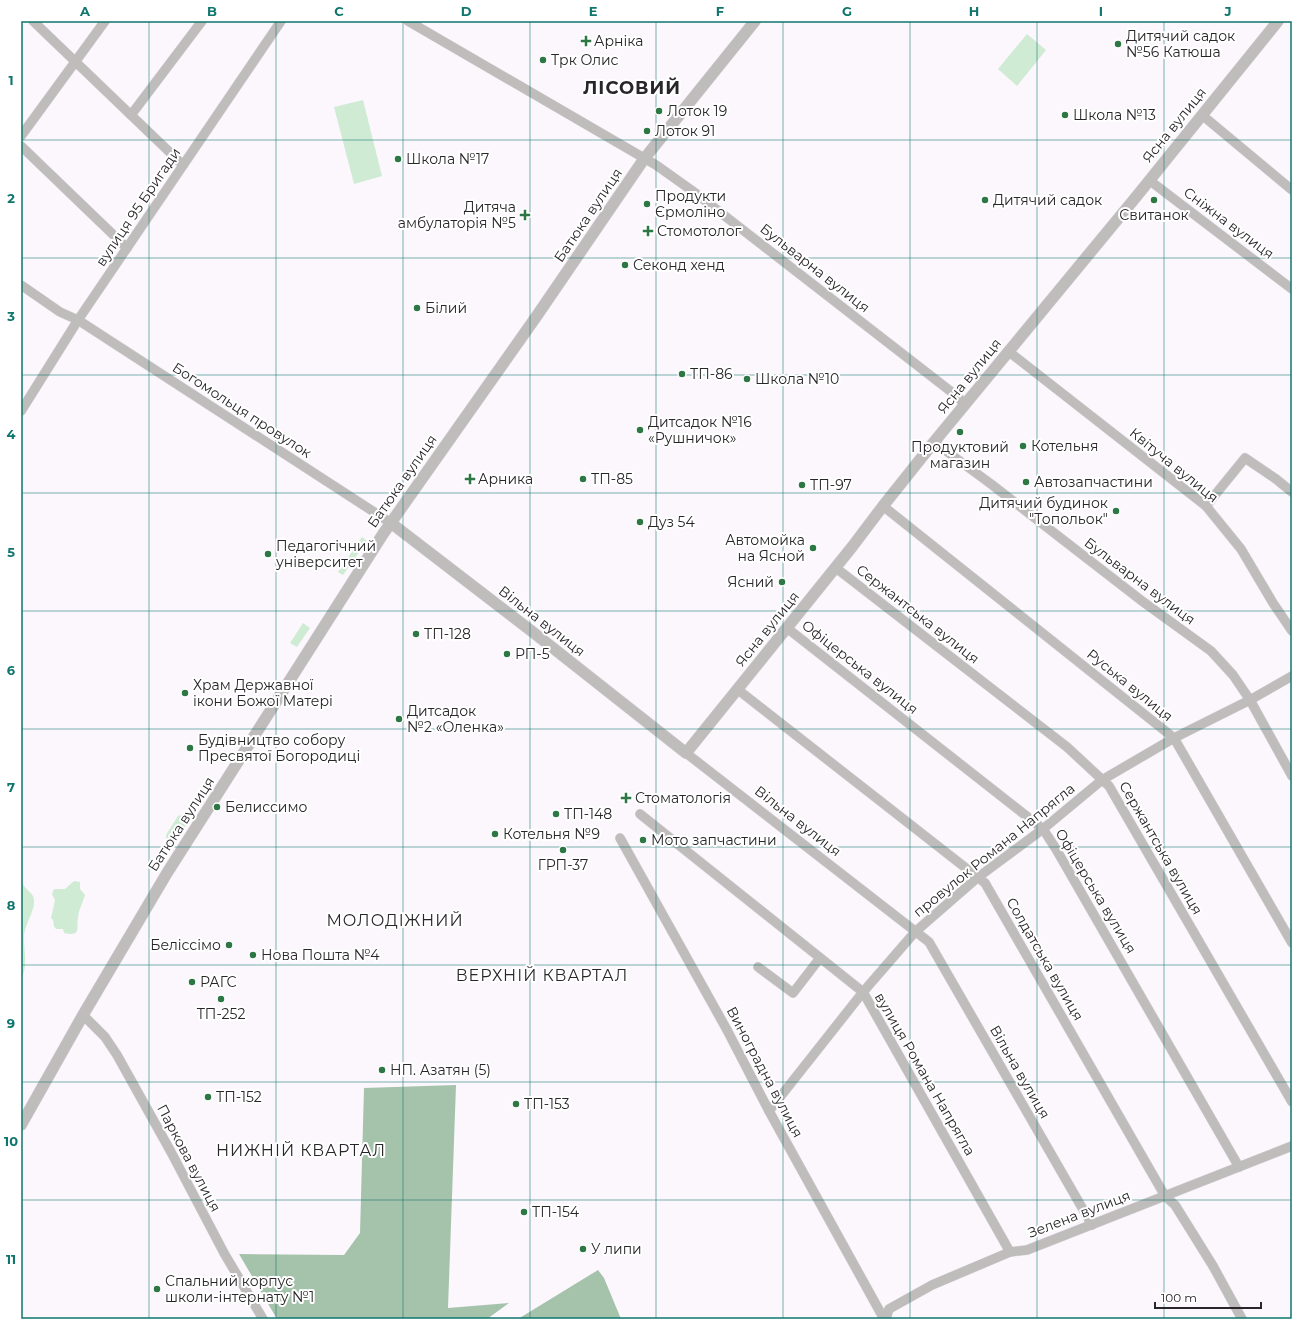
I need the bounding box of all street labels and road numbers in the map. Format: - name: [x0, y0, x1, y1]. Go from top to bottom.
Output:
- street label: Ясна вулиця: [1138, 84, 1210, 166]
- street label: вулиця 95 Бригади: [92, 144, 184, 270]
- street label: Батюка вулиця: [550, 165, 626, 265]
- street label: Сніжна вулиця: [1180, 183, 1278, 263]
- street label: Бульварна вулиця: [757, 220, 873, 316]
- street label: Ясна вулиця: [933, 335, 1005, 417]
- street label: Богомольця провулок: [169, 358, 315, 462]
- street label: Квітуча вулиця: [1126, 424, 1222, 506]
- street label: Батюка вулиця: [363, 431, 441, 531]
- street label: Бульварна вулиця: [1081, 533, 1199, 629]
- street label: Сержантська вулиця: [853, 560, 983, 668]
- street label: Вільна вулиця: [495, 582, 589, 660]
- street label: Ясна вулиця: [731, 588, 803, 670]
- street label: Офіцерська вулиця: [798, 616, 922, 718]
- street label: Руська вулиця: [1083, 645, 1177, 725]
- street label: Батюка вулиця: [144, 773, 218, 875]
- street label: Сержантська вулиця: [1115, 778, 1207, 918]
- street label: провулок Романа Напрягла: [910, 779, 1078, 921]
- street label: Вільна вулиця: [751, 782, 845, 860]
- street label: Офіцерська вулиця: [1052, 825, 1140, 957]
- street label: Солдатська вулиця: [1002, 894, 1088, 1024]
- street label: вулиця Романа Напрягла: [871, 989, 979, 1159]
- street label: Виноградна вулиця: [723, 1003, 807, 1141]
- street label: Вільна вулиця: [986, 1022, 1054, 1122]
- street label: Паркова вулиця: [153, 1101, 225, 1215]
- street label: Зелена вулиця: [1025, 1186, 1133, 1242]

